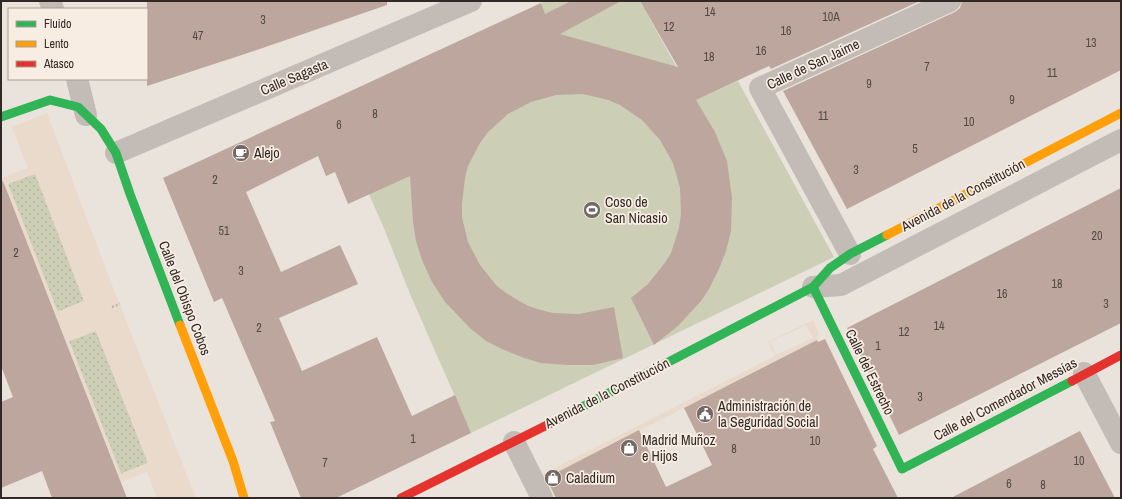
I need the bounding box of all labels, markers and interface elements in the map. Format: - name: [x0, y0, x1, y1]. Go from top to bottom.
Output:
- house number: 14: [705, 4, 716, 20]
- legend: [8, 8, 148, 80]
- house number: 10A: [822, 9, 840, 25]
- house number: 3: [260, 12, 266, 28]
- text: Fluido: [44, 16, 71, 32]
- house number: 12: [664, 19, 674, 35]
- house number: 16: [781, 23, 791, 39]
- house number: 47: [193, 28, 204, 44]
- street label: Calle de San Jaime: [764, 35, 862, 93]
- house number: 13: [1086, 35, 1096, 51]
- text: Lento: [44, 36, 69, 52]
- house number: 16: [756, 43, 766, 59]
- house number: 18: [704, 49, 714, 65]
- street label: Calle Sagasta: [258, 55, 331, 99]
- text: Atasco: [43, 56, 74, 72]
- house number: 7: [924, 59, 930, 75]
- house number: 11: [1047, 65, 1058, 81]
- house number: 9: [866, 76, 872, 92]
- house number: 9: [1009, 92, 1015, 108]
- house number: 8: [372, 106, 378, 122]
- house number: 11: [818, 108, 829, 124]
- house number: 10: [964, 114, 974, 130]
- house number: 6: [336, 117, 342, 133]
- house number: 5: [912, 141, 918, 157]
- cafe icon: Alejo: [231, 143, 251, 163]
- place label: Alejo: [253, 144, 280, 162]
- street label: Avenida de la Constitución: [897, 155, 1028, 236]
- house number: 3: [853, 162, 859, 178]
- house number: 2: [212, 172, 218, 188]
- place label: Coso de San Nicasio: [605, 193, 668, 227]
- sports icon: Coso de San Nicasio: [582, 200, 602, 220]
- house number: 51: [219, 223, 230, 239]
- house number: 20: [1092, 228, 1102, 244]
- street label: Calle del Obispo Cobos: [155, 238, 215, 358]
- house number: 2: [13, 245, 19, 261]
- house number: 3: [238, 263, 244, 279]
- house number: 18: [1052, 276, 1062, 292]
- house number: 16: [997, 286, 1007, 302]
- house number: 3: [1103, 296, 1109, 312]
- house number: 14: [934, 318, 945, 334]
- house number: 2: [256, 320, 262, 336]
- house number: 12: [899, 324, 909, 340]
- street label: Calle del Estrecho: [841, 326, 899, 418]
- house number: 1: [875, 338, 881, 354]
- street label: Calle del Comendador Messías: [930, 353, 1080, 445]
- street label: Avenida de la Constitución: [541, 354, 672, 433]
- house number: 3: [917, 389, 923, 405]
- place label: Administración de la Seguridad Social: [717, 397, 818, 431]
- public building icon: Administración de la Seguridad Social: [695, 404, 715, 424]
- house number: 1: [410, 431, 416, 447]
- place label: Madrid Muñoz e Hijos: [642, 431, 716, 465]
- house number: 10: [810, 433, 820, 449]
- shop icon: Madrid Muñoz e Hijos: [619, 438, 639, 458]
- house number: 8: [731, 441, 737, 457]
- house number: 10: [1074, 453, 1084, 469]
- house number: 7: [322, 455, 328, 471]
- shop icon: Caladium: [543, 468, 563, 488]
- place label: Caladium: [566, 469, 615, 487]
- house number: 6: [1006, 476, 1012, 492]
- house number: 8: [1040, 477, 1046, 493]

